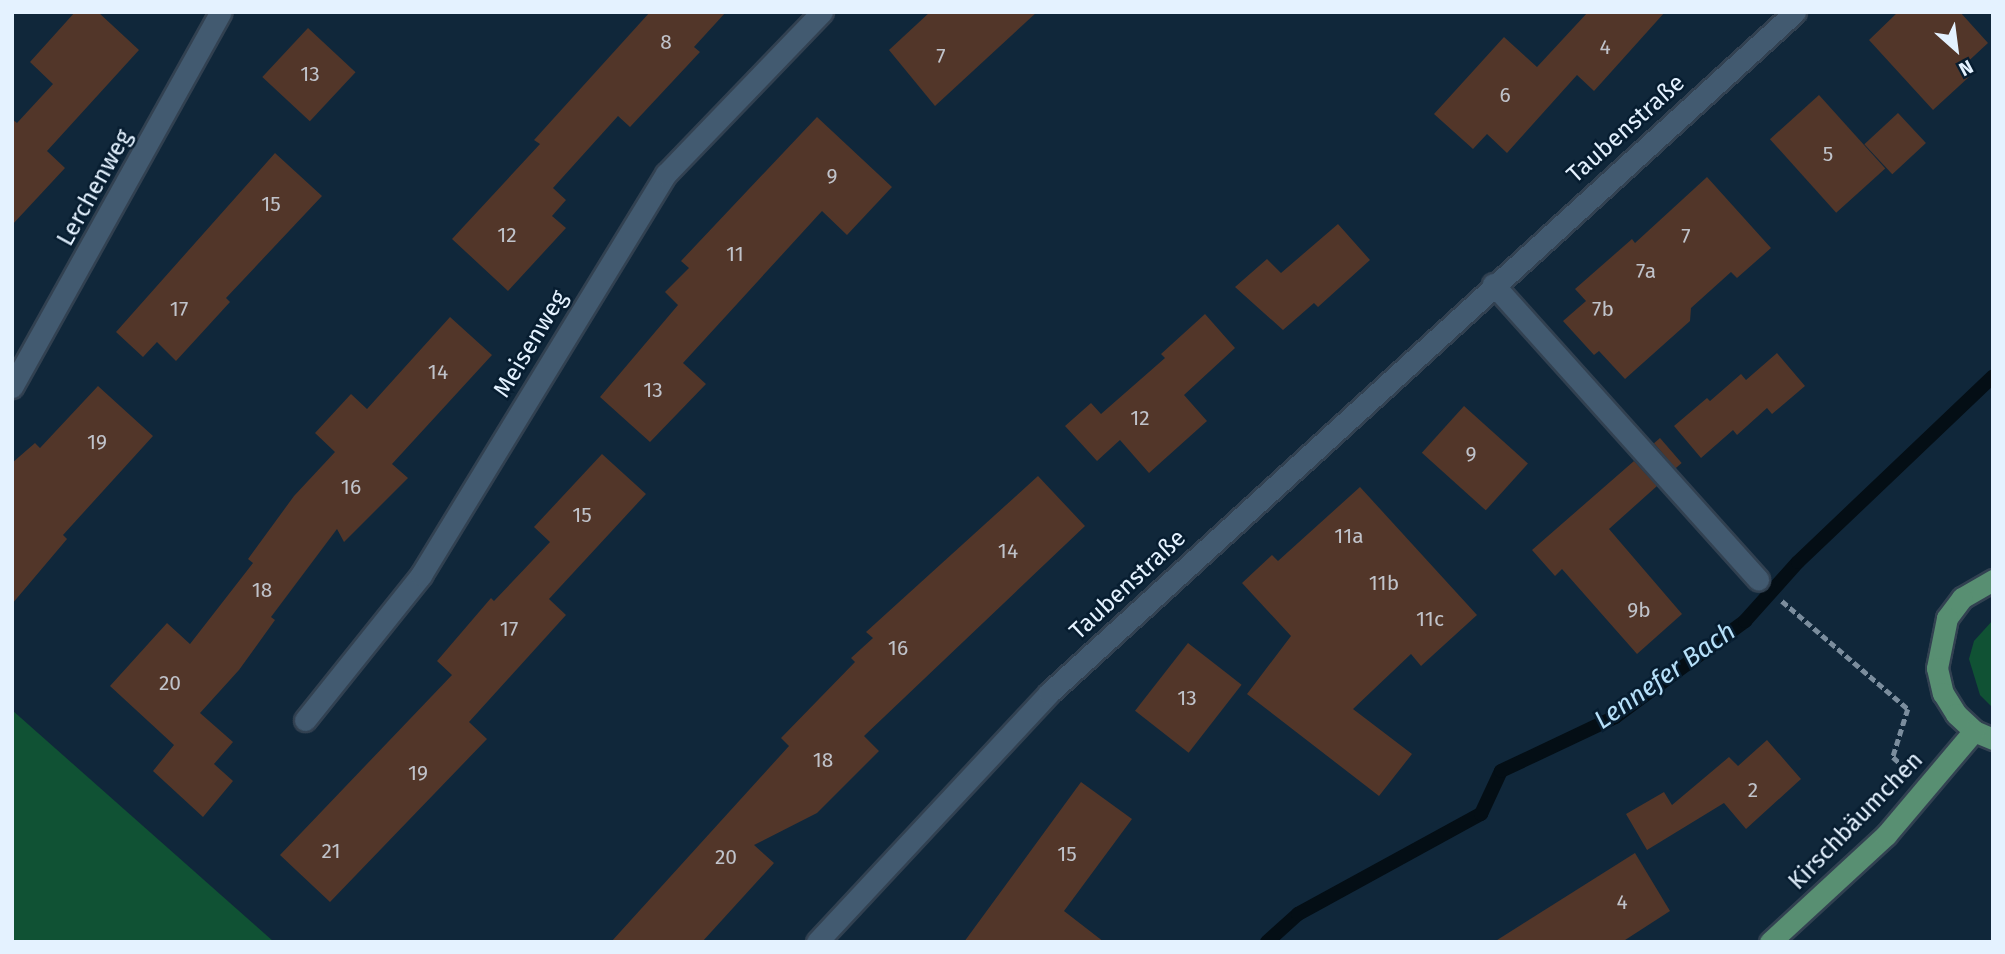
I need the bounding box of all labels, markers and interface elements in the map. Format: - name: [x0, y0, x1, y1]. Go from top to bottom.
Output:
- north arrow: [1921, 14, 1991, 84]
- house number: 8: [660, 29, 672, 55]
- house number: 4: [1599, 34, 1611, 60]
- house number: 7: [936, 43, 946, 69]
- text: N: [1955, 55, 1977, 81]
- house number: 13: [300, 61, 320, 87]
- street label: Taubenstraße: [1561, 69, 1691, 189]
- house number: 6: [1499, 82, 1511, 108]
- street label: Lerchenweg: [51, 125, 139, 251]
- house number: 5: [1823, 141, 1833, 167]
- house number: 9: [826, 163, 838, 189]
- house number: 15: [261, 191, 281, 217]
- house number: 12: [497, 222, 517, 248]
- house number: 7: [1681, 223, 1691, 249]
- house number: 11: [726, 241, 744, 267]
- house number: 7a: [1636, 258, 1656, 284]
- street label: Meisenweg: [488, 285, 574, 403]
- house number: 17: [170, 296, 188, 322]
- house number: 7b: [1592, 296, 1614, 322]
- house number: 14: [428, 359, 448, 385]
- house number: 13: [643, 377, 663, 403]
- house number: 12: [1130, 405, 1150, 431]
- house number: 19: [87, 429, 107, 455]
- house number: 9: [1465, 441, 1477, 467]
- house number: 16: [341, 474, 361, 500]
- house number: 15: [572, 502, 592, 528]
- house number: 11a: [1334, 523, 1364, 549]
- street label: Taubenstraße: [1064, 524, 1192, 646]
- house number: 14: [998, 538, 1018, 564]
- house number: 11b: [1369, 570, 1399, 596]
- house number: 18: [252, 577, 272, 603]
- house number: 9b: [1627, 597, 1651, 623]
- house number: 11c: [1416, 606, 1444, 632]
- house number: 17: [500, 616, 518, 642]
- water label: Lennefer Bach: [1588, 616, 1742, 736]
- house number: 16: [888, 635, 908, 661]
- house number: 20: [159, 670, 181, 696]
- house number: 13: [1177, 685, 1197, 711]
- street label: Kirschbäumchen: [1783, 746, 1929, 896]
- house number: 18: [813, 747, 833, 773]
- house number: 19: [408, 760, 428, 786]
- house number: 2: [1748, 777, 1758, 803]
- house number: 21: [322, 838, 340, 864]
- house number: 15: [1057, 841, 1077, 867]
- house number: 20: [715, 844, 737, 870]
- house number: 4: [1616, 889, 1628, 915]

